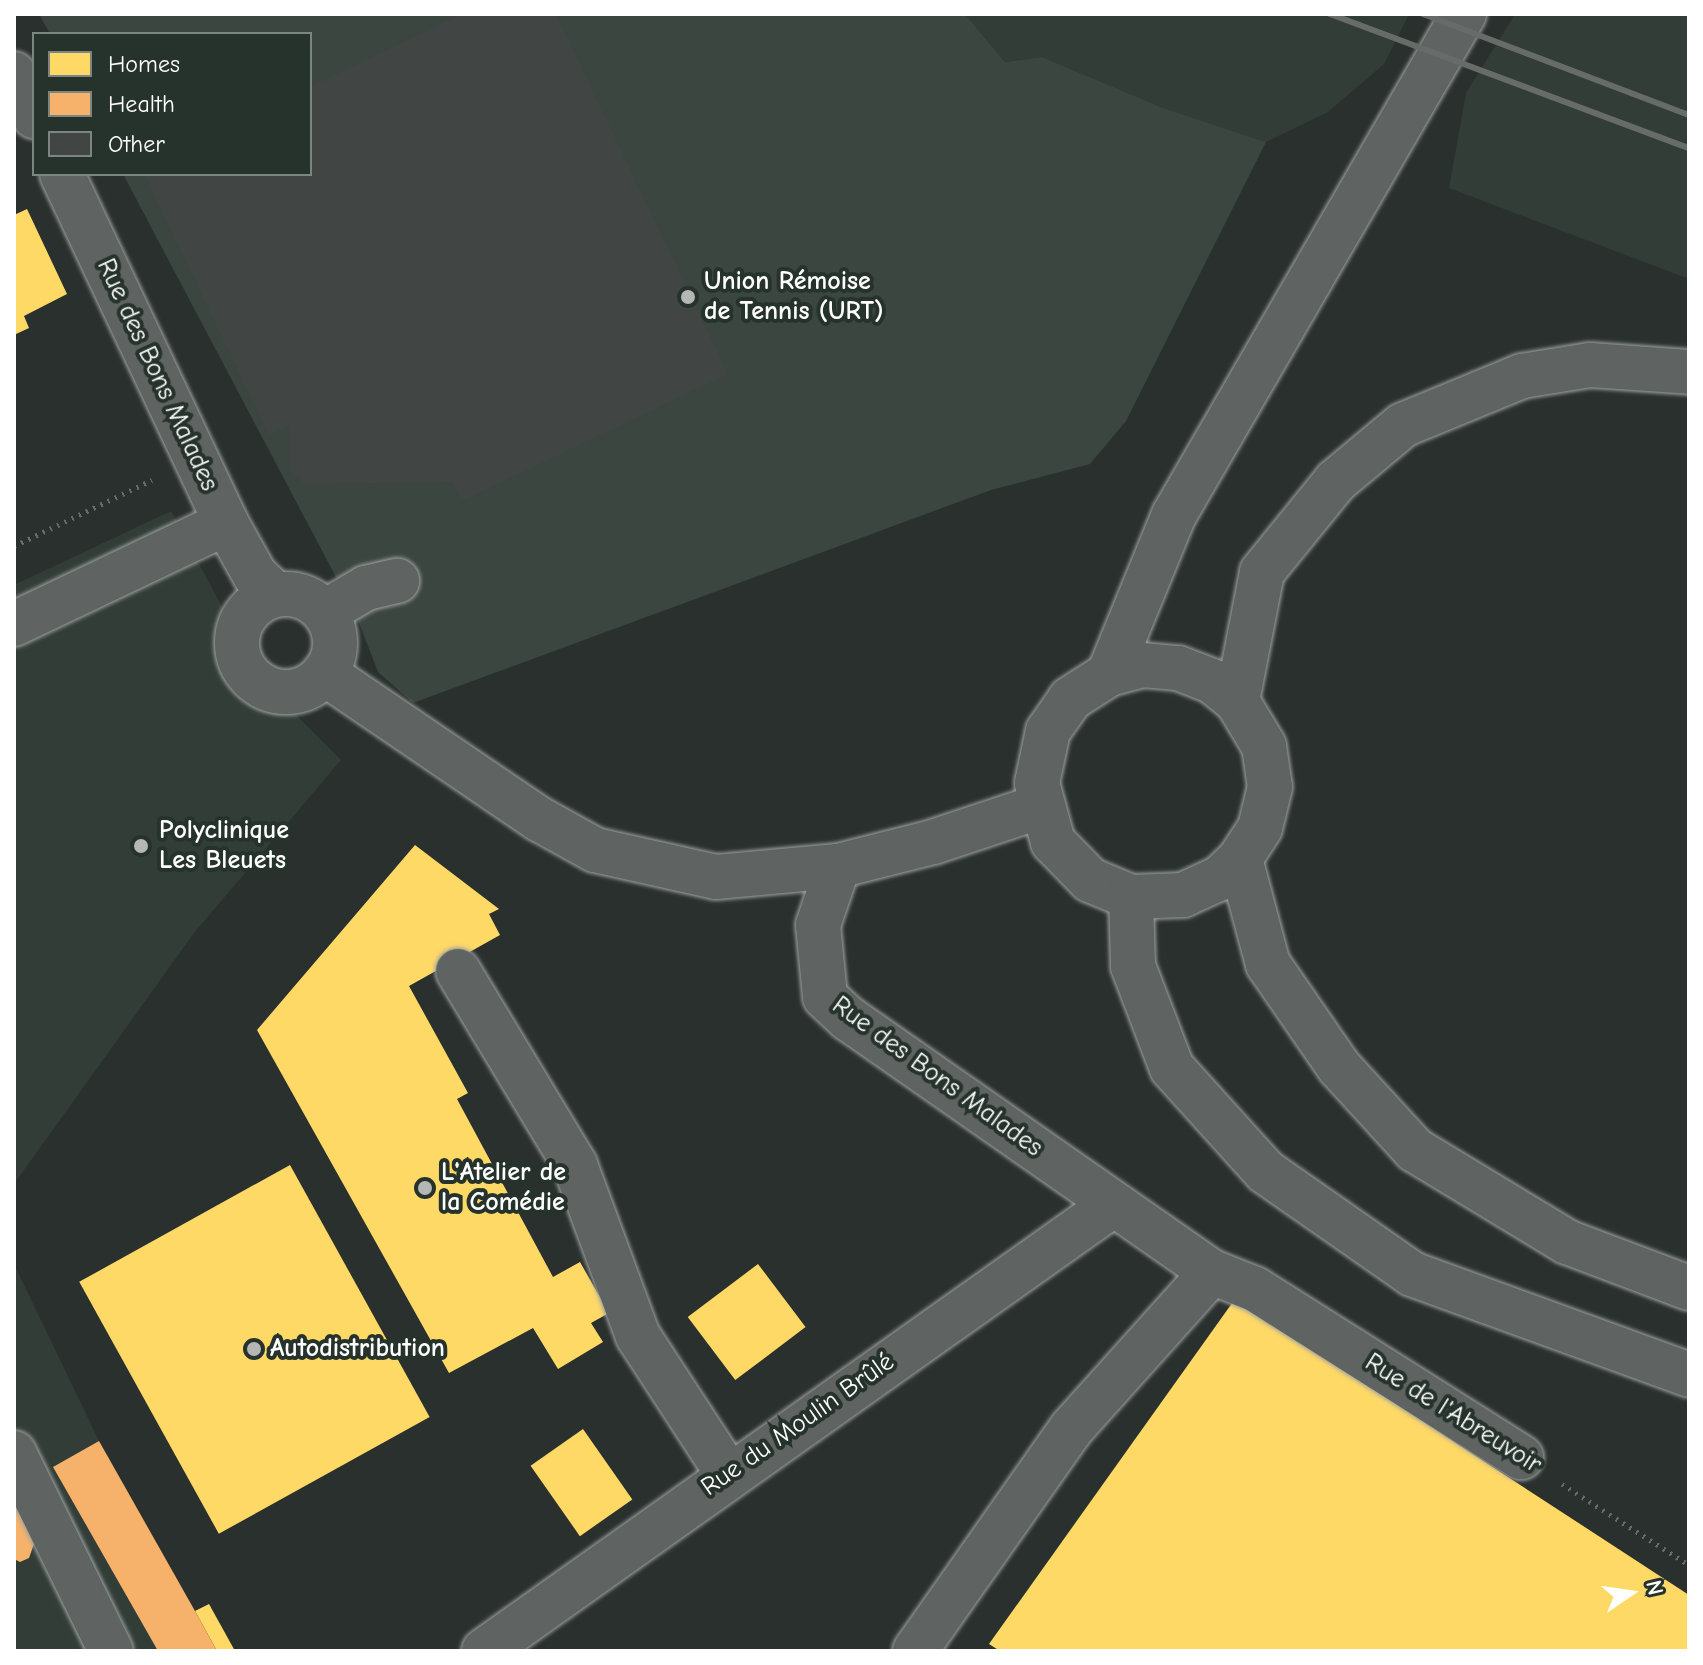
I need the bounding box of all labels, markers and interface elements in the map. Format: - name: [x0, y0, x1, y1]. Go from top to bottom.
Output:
- legend: [32, 32, 312, 176]
- text: Homes: [108, 50, 180, 78]
- text: Health: [108, 90, 175, 118]
- text: Other: [108, 130, 165, 158]
- street label: Rue des Bons Malades: [90, 254, 224, 496]
- place label: Union Rémoise de Tennis (URT): [704, 266, 884, 328]
- marker: Union Rémoise de Tennis (URT): [679, 288, 697, 306]
- place label: Polyclinique Les Bleuets: [159, 815, 289, 876]
- marker: Polyclinique Les Bleuets: [130, 835, 152, 857]
- street label: Rue des Bons Malades: [826, 990, 1048, 1164]
- place label: L'Atelier de la Comédie: [441, 1157, 566, 1218]
- marker: L'Atelier de la Comédie: [416, 1179, 434, 1197]
- place label: Autodistribution: [270, 1333, 445, 1365]
- marker: Autodistribution: [245, 1340, 263, 1358]
- street label: Rue du Moulin Brûlé: [696, 1347, 900, 1503]
- street label: Rue de l'Abreuvoir: [1359, 1347, 1547, 1481]
- north arrow: [1591, 1553, 1671, 1633]
- text: N: [1640, 1578, 1669, 1598]

